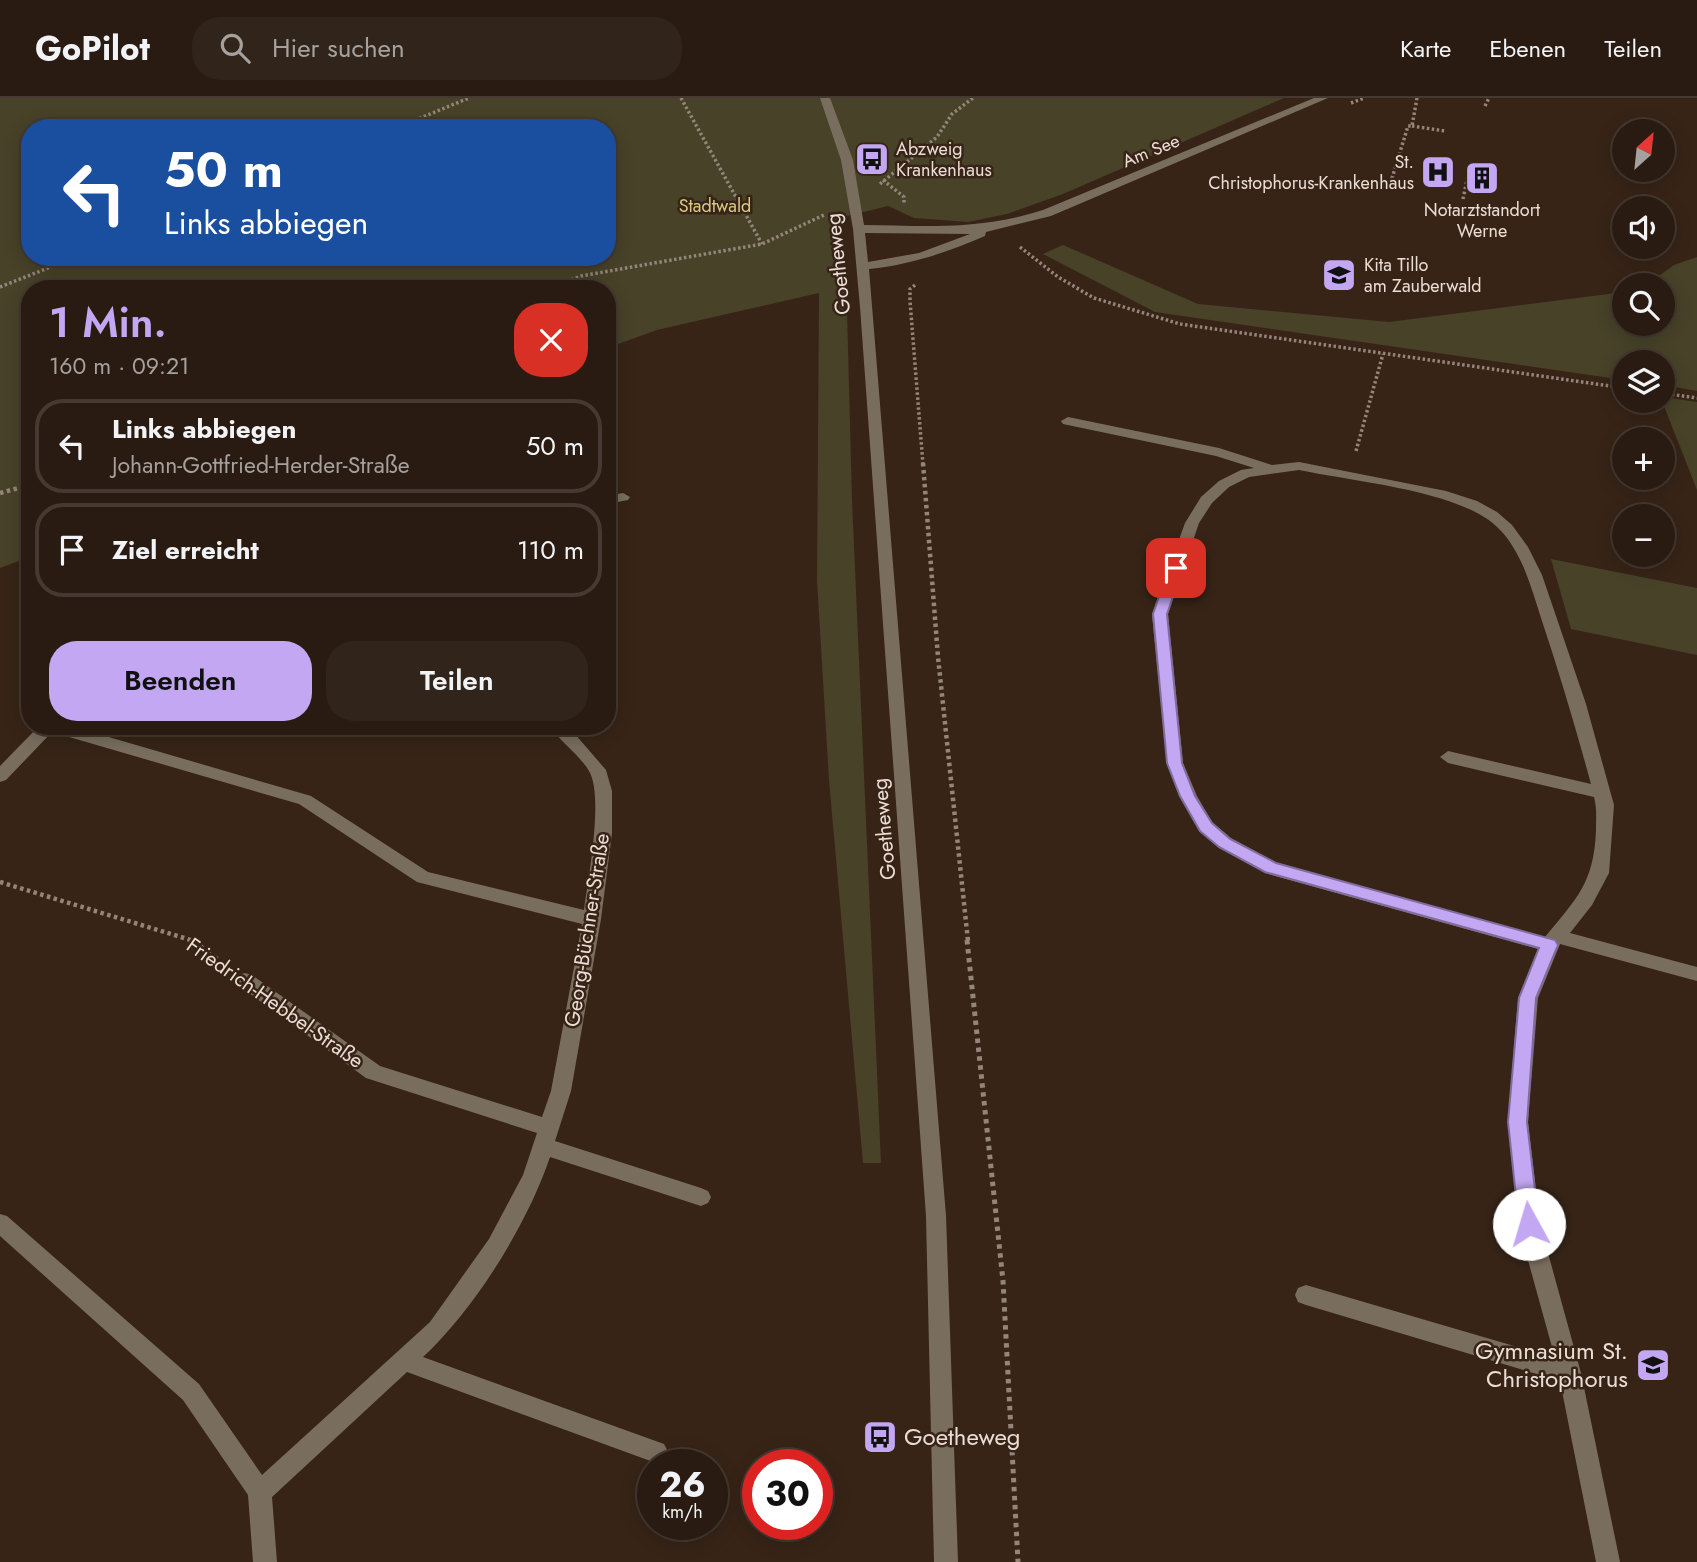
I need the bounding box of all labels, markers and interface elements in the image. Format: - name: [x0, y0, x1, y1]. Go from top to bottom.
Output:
- search box: [192, 17, 682, 80]
- text: GoPilot: [35, 25, 150, 72]
- icon: search: [216, 29, 254, 67]
- text: Hier suchen: [272, 29, 405, 67]
- text: Karte: [1400, 31, 1451, 66]
- text: Ebenen: [1489, 31, 1566, 66]
- text: Teilen: [1604, 31, 1662, 66]
- north arrow: [1612, 119, 1675, 182]
- map controls: [1612, 119, 1675, 567]
- street label: Am See: [1118, 128, 1184, 174]
- text: 50 m: [164, 135, 283, 205]
- place label: Abzweig Krankenhaus: [896, 136, 992, 183]
- bus stop icon: Abzweig Krankenhaus: [853, 140, 891, 178]
- icon: left: [49, 147, 140, 238]
- place label: St. Christophorus-Krankenhaus: [1208, 149, 1414, 196]
- hospital icon: St. Christophorus-Krankenhaus: [1419, 153, 1457, 191]
- building icon: Notarztstandort Werne: [1463, 159, 1501, 197]
- park label: Stadtwald: [679, 193, 751, 219]
- button: sound: [1612, 196, 1675, 259]
- place label: Notarztstandort Werne: [1424, 197, 1541, 244]
- text: Links abbiegen: [164, 200, 368, 246]
- street label: Goetheweg: [818, 212, 858, 316]
- place label: Kita Tillo am Zauberwald: [1364, 252, 1482, 299]
- school or university icon: Kita Tillo am Zauberwald: [1320, 256, 1358, 294]
- button: search: [1612, 273, 1675, 336]
- text: 1 Min.: [49, 292, 167, 353]
- button: close: [514, 303, 588, 377]
- text: 160 m · 09:21: [49, 349, 189, 383]
- button: layers: [1612, 350, 1675, 413]
- text: Links abbiegen: [112, 410, 296, 448]
- icon: left: [53, 427, 91, 465]
- text: 50 m: [526, 427, 584, 465]
- button: +: [1612, 427, 1675, 490]
- text: Johann-Gottfried-Herder-Straße: [112, 448, 410, 482]
- button: −: [1612, 504, 1675, 567]
- icon: arrive: [53, 531, 91, 569]
- text: Ziel erreicht: [112, 531, 259, 569]
- text: 110 m: [517, 531, 584, 569]
- pin: [1146, 538, 1206, 598]
- icon: arrive: [1157, 549, 1195, 587]
- button: Beenden: [49, 641, 312, 721]
- button: Teilen: [326, 641, 588, 721]
- street label: Goetheweg: [865, 777, 903, 881]
- street label: Georg-Büchner-Straße: [557, 831, 617, 1029]
- street label: Friedrich-Hebbel-Straße: [180, 930, 370, 1076]
- position arrow: [1492, 1187, 1566, 1261]
- place label: Gymnasium St. Christophorus: [1475, 1333, 1628, 1396]
- school or university icon: Gymnasium St. Christophorus: [1634, 1346, 1672, 1384]
- bus stop icon: Goetheweg: [861, 1418, 899, 1456]
- place label: Goetheweg: [904, 1419, 1020, 1454]
- speed limit sign: 30: [742, 1449, 833, 1540]
- text: 26: [659, 1460, 706, 1510]
- text: km/h: [662, 1499, 703, 1525]

